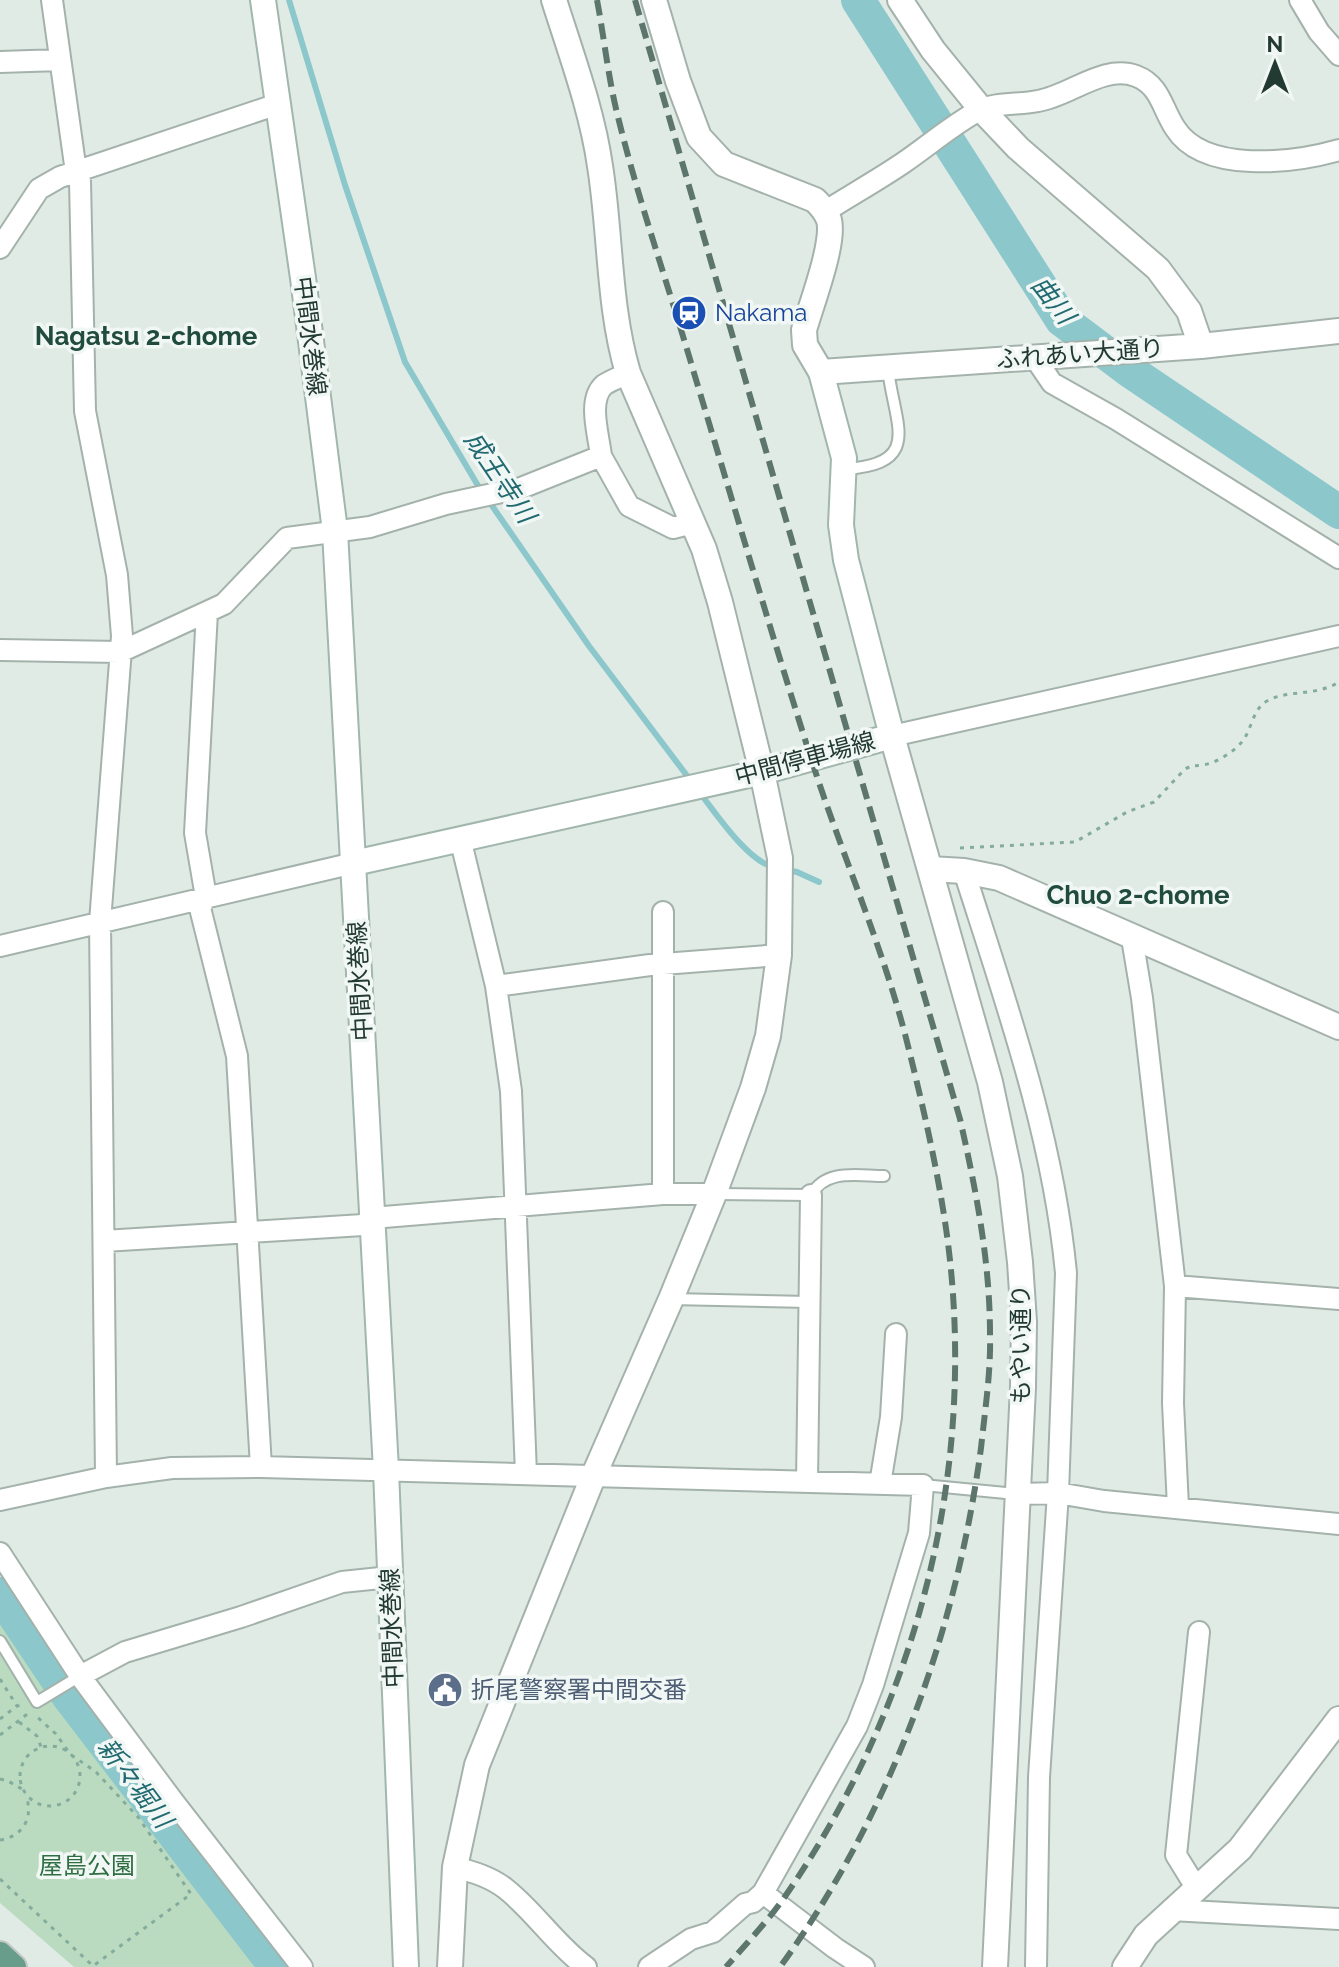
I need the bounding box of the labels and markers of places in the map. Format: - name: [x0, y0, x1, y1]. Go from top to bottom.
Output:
- station icon: Nakama: [670, 294, 708, 332]
- place label: Nakama: [715, 298, 807, 327]
- public building icon: 折尾警察署中間交番: [426, 1671, 464, 1709]
- place label: 折尾警察署中間交番: [471, 1675, 687, 1704]

